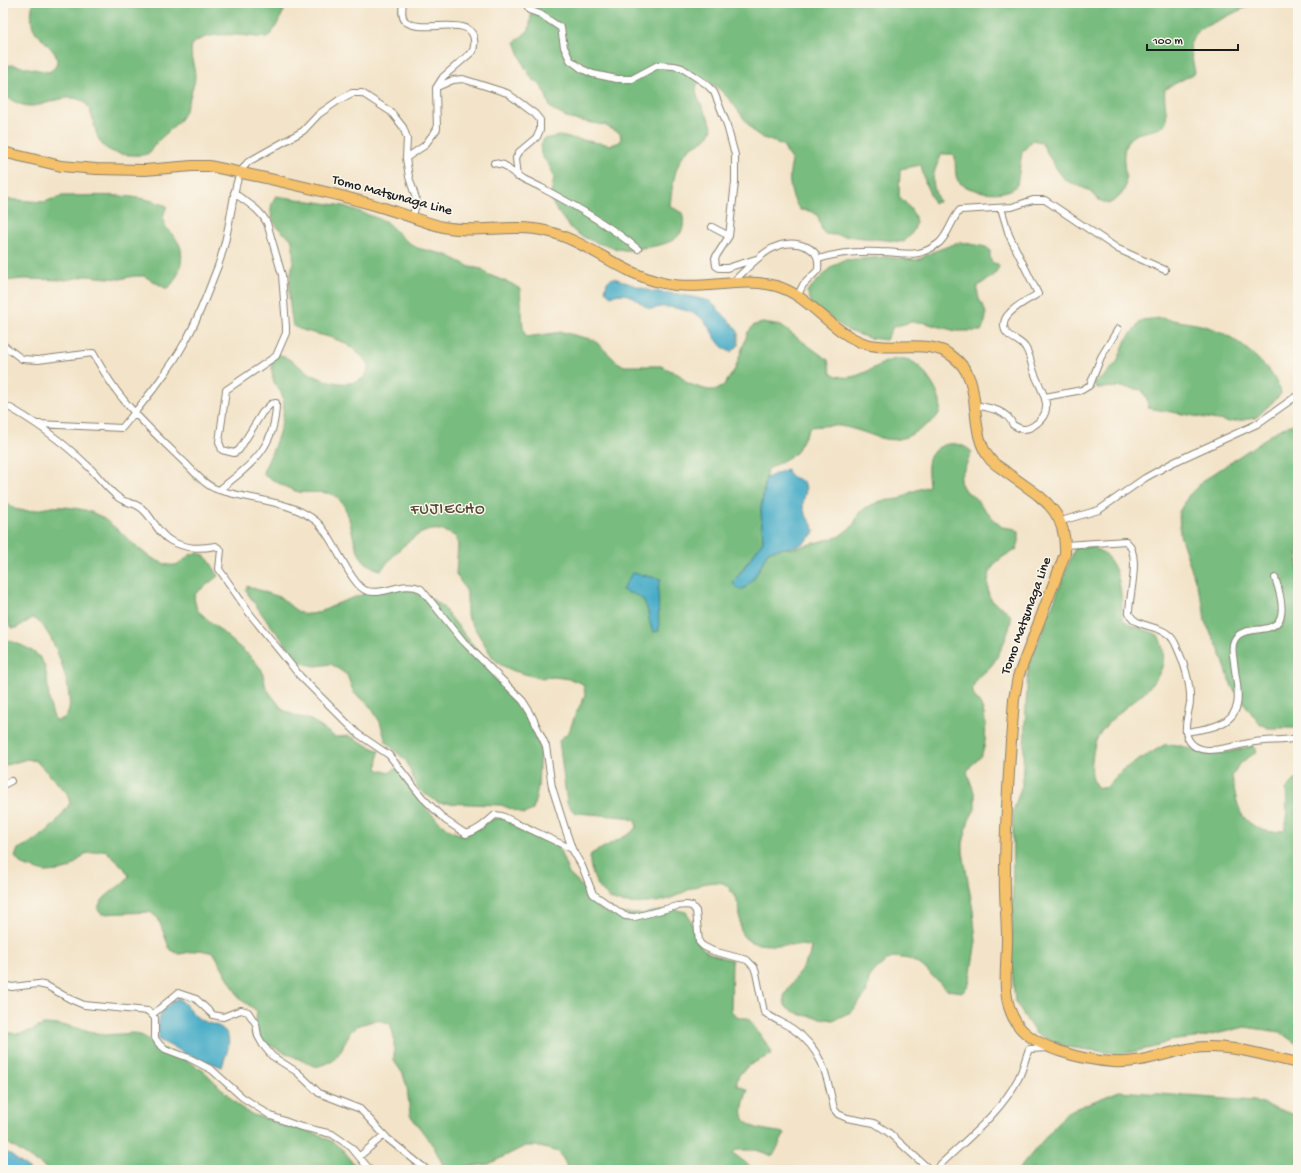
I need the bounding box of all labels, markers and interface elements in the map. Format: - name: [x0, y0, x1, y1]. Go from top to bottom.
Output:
- scale bar: [1147, 26, 1238, 52]
- text: 100 m: [1152, 35, 1183, 49]
- street label: Tomo Matsunaga Line: [329, 172, 455, 220]
- district label: FUJIECHO: [409, 501, 486, 520]
- street label: Tomo Matsunaga Line: [998, 554, 1056, 678]

